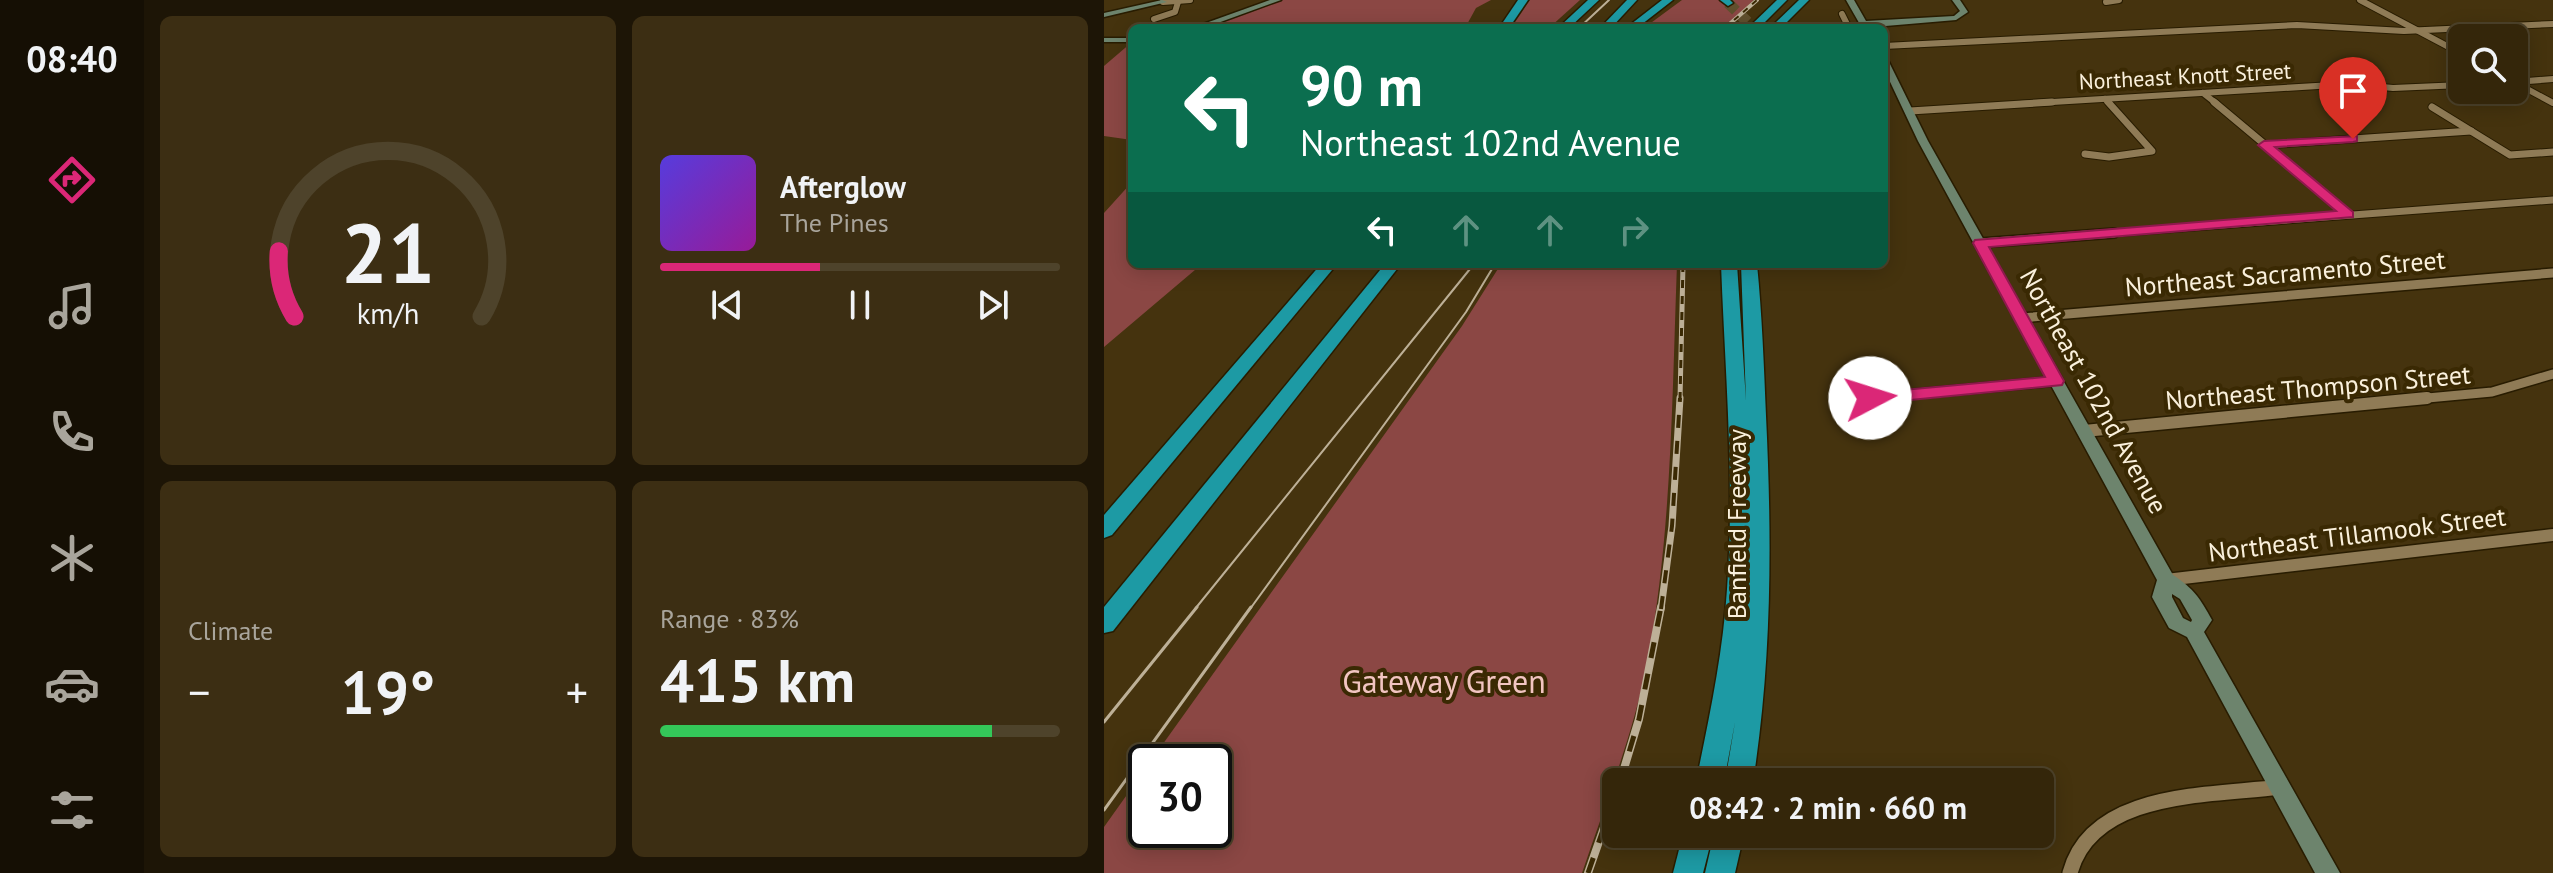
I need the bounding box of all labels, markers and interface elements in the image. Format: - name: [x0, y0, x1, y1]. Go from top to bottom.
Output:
- map controls: [2448, 24, 2528, 104]
- button: search: [2448, 24, 2528, 104]
- text: 08:40: [26, 35, 118, 82]
- text: 90 m: [1300, 49, 1423, 121]
- icon: left: [1168, 56, 1272, 160]
- street label: Northeast Knott Street: [2078, 56, 2292, 96]
- pin: [2319, 57, 2387, 139]
- icon: arrive: [2331, 69, 2375, 113]
- text: Northeast 102nd Avenue: [1300, 119, 1681, 166]
- icon: directions: [44, 152, 100, 208]
- text: Afterglow: [780, 167, 906, 206]
- text: 21: [341, 197, 435, 305]
- text: The Pines: [780, 206, 889, 239]
- icon: left: [1360, 208, 1404, 252]
- icon: ahead: [1444, 208, 1488, 252]
- icon: ahead: [1528, 208, 1572, 252]
- icon: right: [1612, 208, 1656, 252]
- street label: Northeast Sacramento Street: [2123, 243, 2447, 303]
- street label: Northeast 102nd Avenue: [2013, 263, 2175, 519]
- icon: music: [44, 278, 100, 334]
- icon: previous: [705, 283, 749, 327]
- icon: pause: [838, 283, 882, 327]
- icon: next: [971, 283, 1015, 327]
- text: km/h: [357, 295, 419, 332]
- position arrow: [1828, 356, 1912, 440]
- street label: Northeast Thompson Street: [2164, 357, 2472, 417]
- icon: phone: [44, 404, 100, 460]
- street label: Banfield Freeway: [1720, 429, 1753, 619]
- street label: Northeast Tillamook Street: [2206, 499, 2508, 569]
- icon: climate: [44, 530, 100, 586]
- text: Range · 83%: [660, 602, 799, 635]
- text: Climate: [188, 614, 273, 647]
- text: 415 km: [660, 641, 855, 719]
- text: 19°: [341, 653, 435, 731]
- icon: car: [44, 656, 100, 712]
- park label: Gateway Green: [1342, 660, 1546, 702]
- text: −: [188, 663, 210, 720]
- text: +: [566, 663, 588, 720]
- speed limit sign: 30: [1128, 744, 1232, 848]
- icon: filters: [44, 782, 100, 838]
- text: 08:42 · 2 min · 660 m: [1689, 788, 1967, 827]

